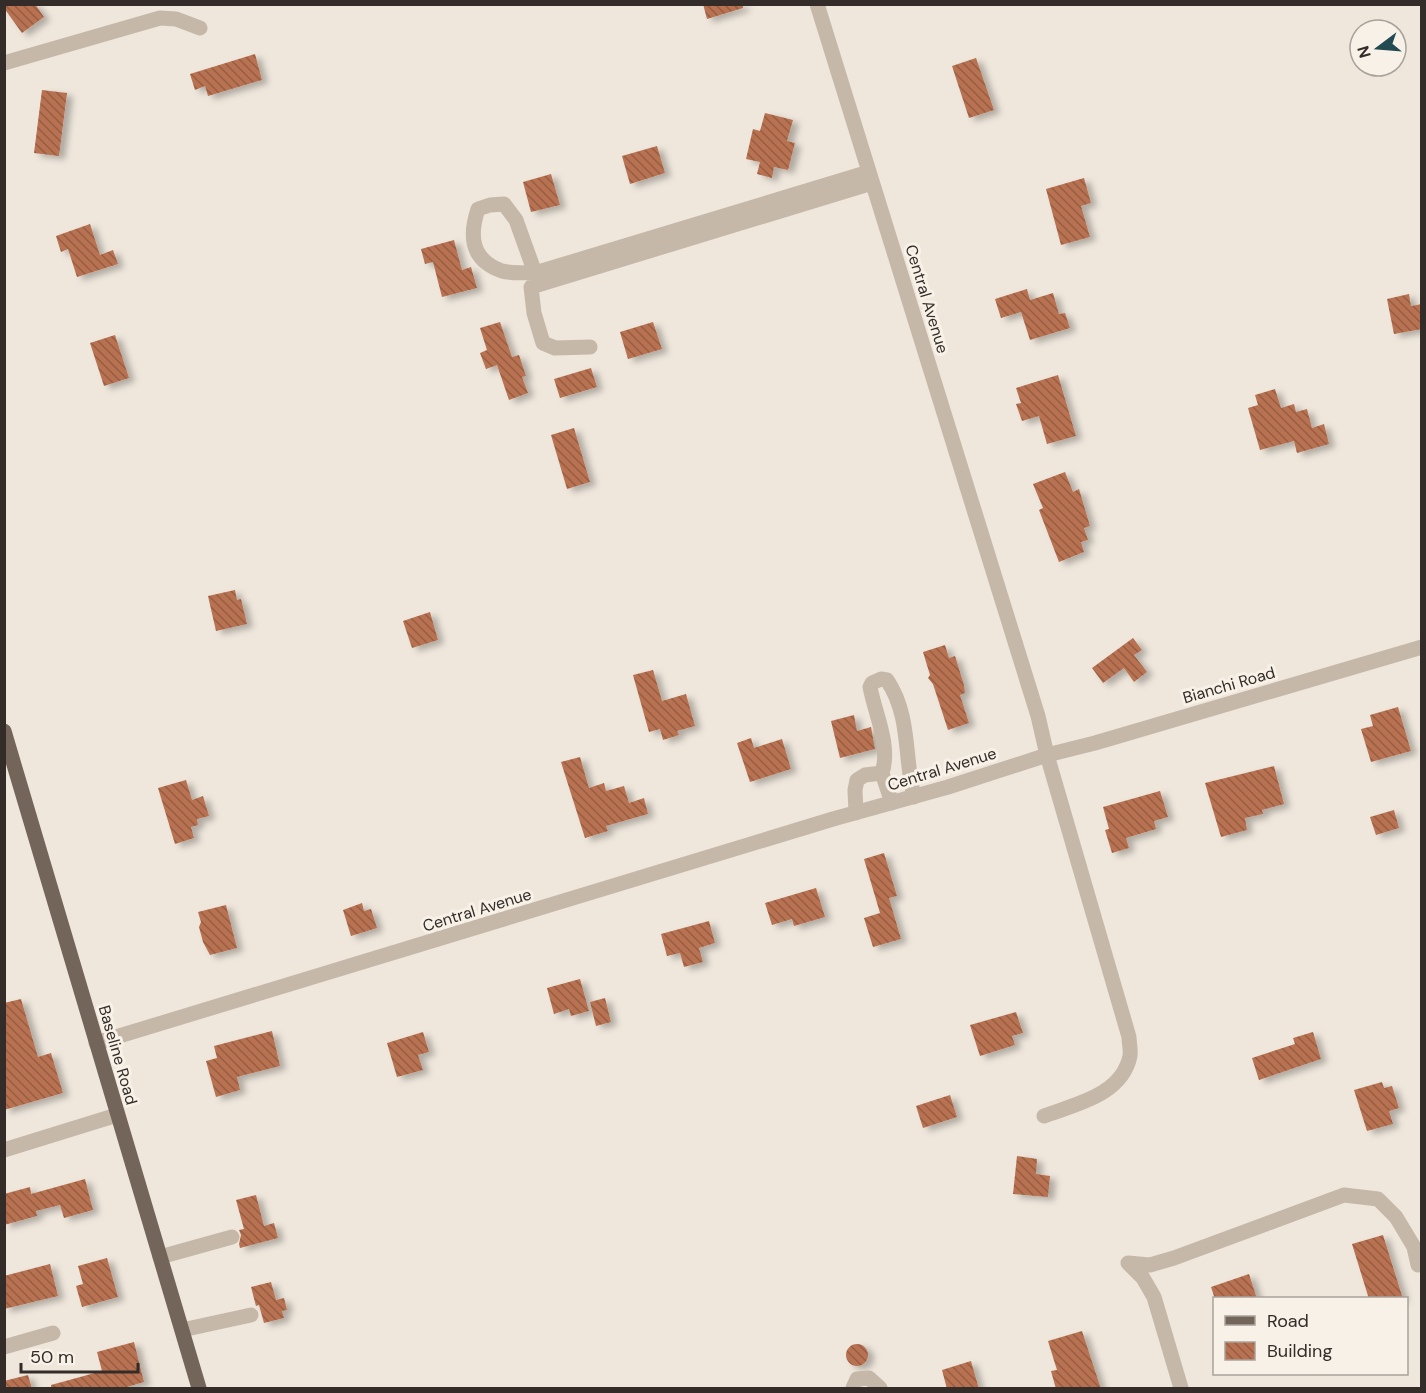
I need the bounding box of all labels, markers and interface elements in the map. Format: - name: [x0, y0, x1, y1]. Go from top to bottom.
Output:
- north arrow: [1348, 18, 1408, 78]
- text: N: [1352, 43, 1376, 61]
- street label: Central Avenue: [900, 242, 954, 356]
- street label: Bianchi Road: [1180, 662, 1278, 708]
- street label: Central Avenue: [885, 742, 999, 796]
- street label: Central Avenue: [420, 883, 534, 937]
- street label: Baseline Road: [94, 1003, 142, 1107]
- legend: [1213, 1297, 1408, 1375]
- text: Road: [1267, 1309, 1309, 1333]
- scale bar: [21, 1336, 138, 1374]
- text: Building: [1267, 1339, 1332, 1363]
- text: 50 m: [30, 1345, 74, 1369]

